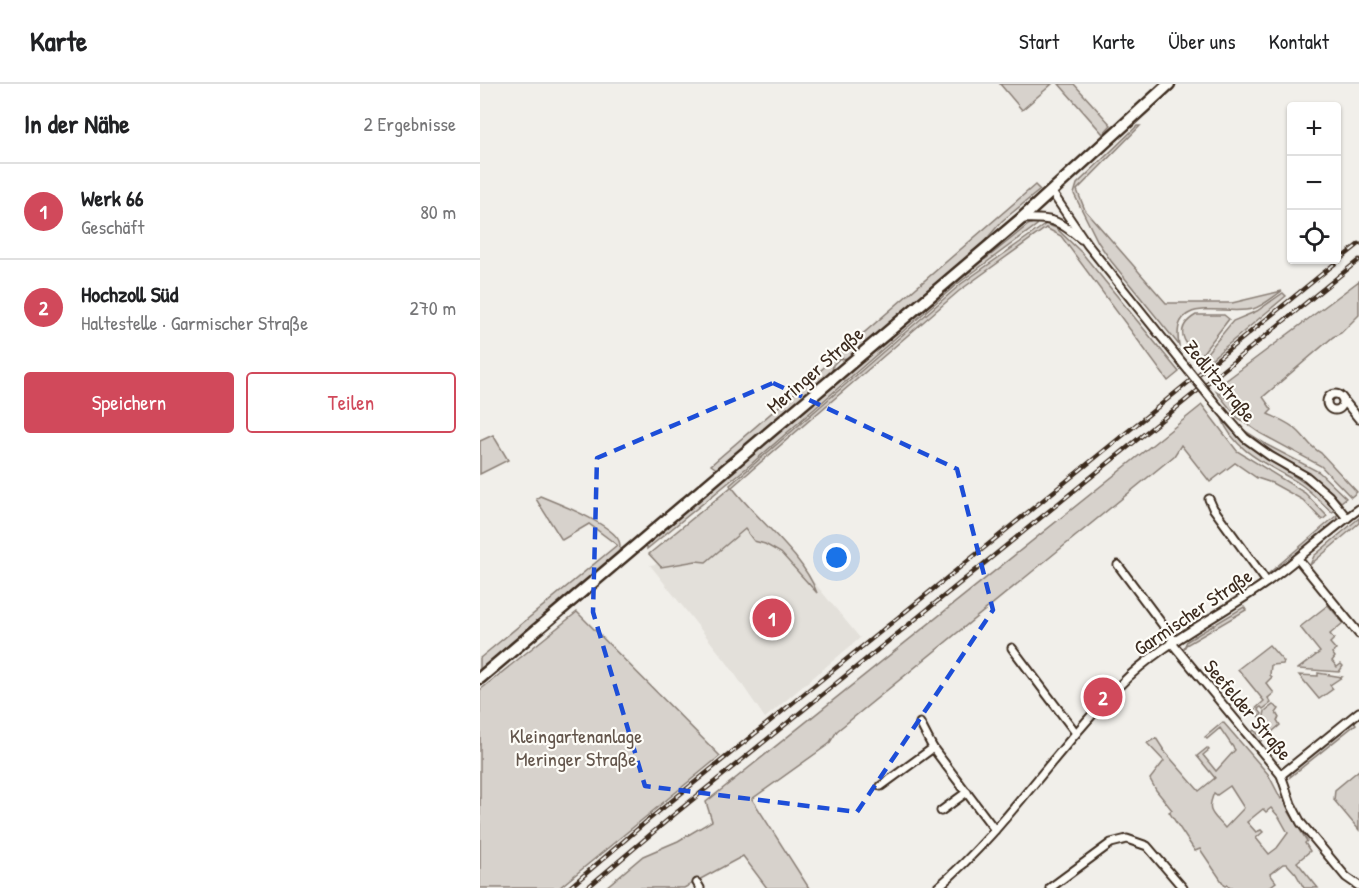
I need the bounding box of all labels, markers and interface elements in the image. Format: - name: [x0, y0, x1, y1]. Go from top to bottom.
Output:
- text: Karte: [30, 22, 87, 60]
- text: Start: [1019, 27, 1059, 56]
- text: Karte: [1092, 27, 1135, 56]
- text: Über uns: [1168, 27, 1236, 56]
- text: Kontakt: [1269, 27, 1329, 56]
- map controls: [1287, 102, 1341, 264]
- button: +: [1287, 102, 1341, 156]
- text: In der Nähe: [24, 106, 130, 141]
- text: 2 Ergebnisse: [364, 110, 456, 137]
- button: −: [1287, 156, 1341, 210]
- text: Werk 66: [81, 183, 144, 213]
- text: 1: [40, 198, 47, 225]
- text: 80 m: [420, 198, 456, 225]
- button: locate: [1287, 210, 1341, 264]
- text: Geschäft: [81, 213, 144, 240]
- text: Hochzoll Süd: [81, 279, 178, 309]
- text: 2: [39, 294, 48, 321]
- text: 270 m: [410, 294, 456, 321]
- text: Haltestelle · Garmischer Straße: [81, 309, 308, 336]
- street label: Meringer Straße: [760, 320, 869, 419]
- street label: Zedlitzstraße: [1178, 334, 1263, 428]
- button: Speichern: [24, 372, 234, 433]
- button: Teilen: [246, 372, 456, 433]
- your location: [822, 543, 851, 572]
- street label: Garmischer Straße: [1128, 562, 1257, 661]
- pin: 1: [752, 596, 792, 640]
- street label: Seefelder Straße: [1198, 654, 1299, 766]
- pin: 2: [1084, 674, 1122, 720]
- park label: Kleingartenanlage Meringer Straße: [510, 722, 642, 772]

